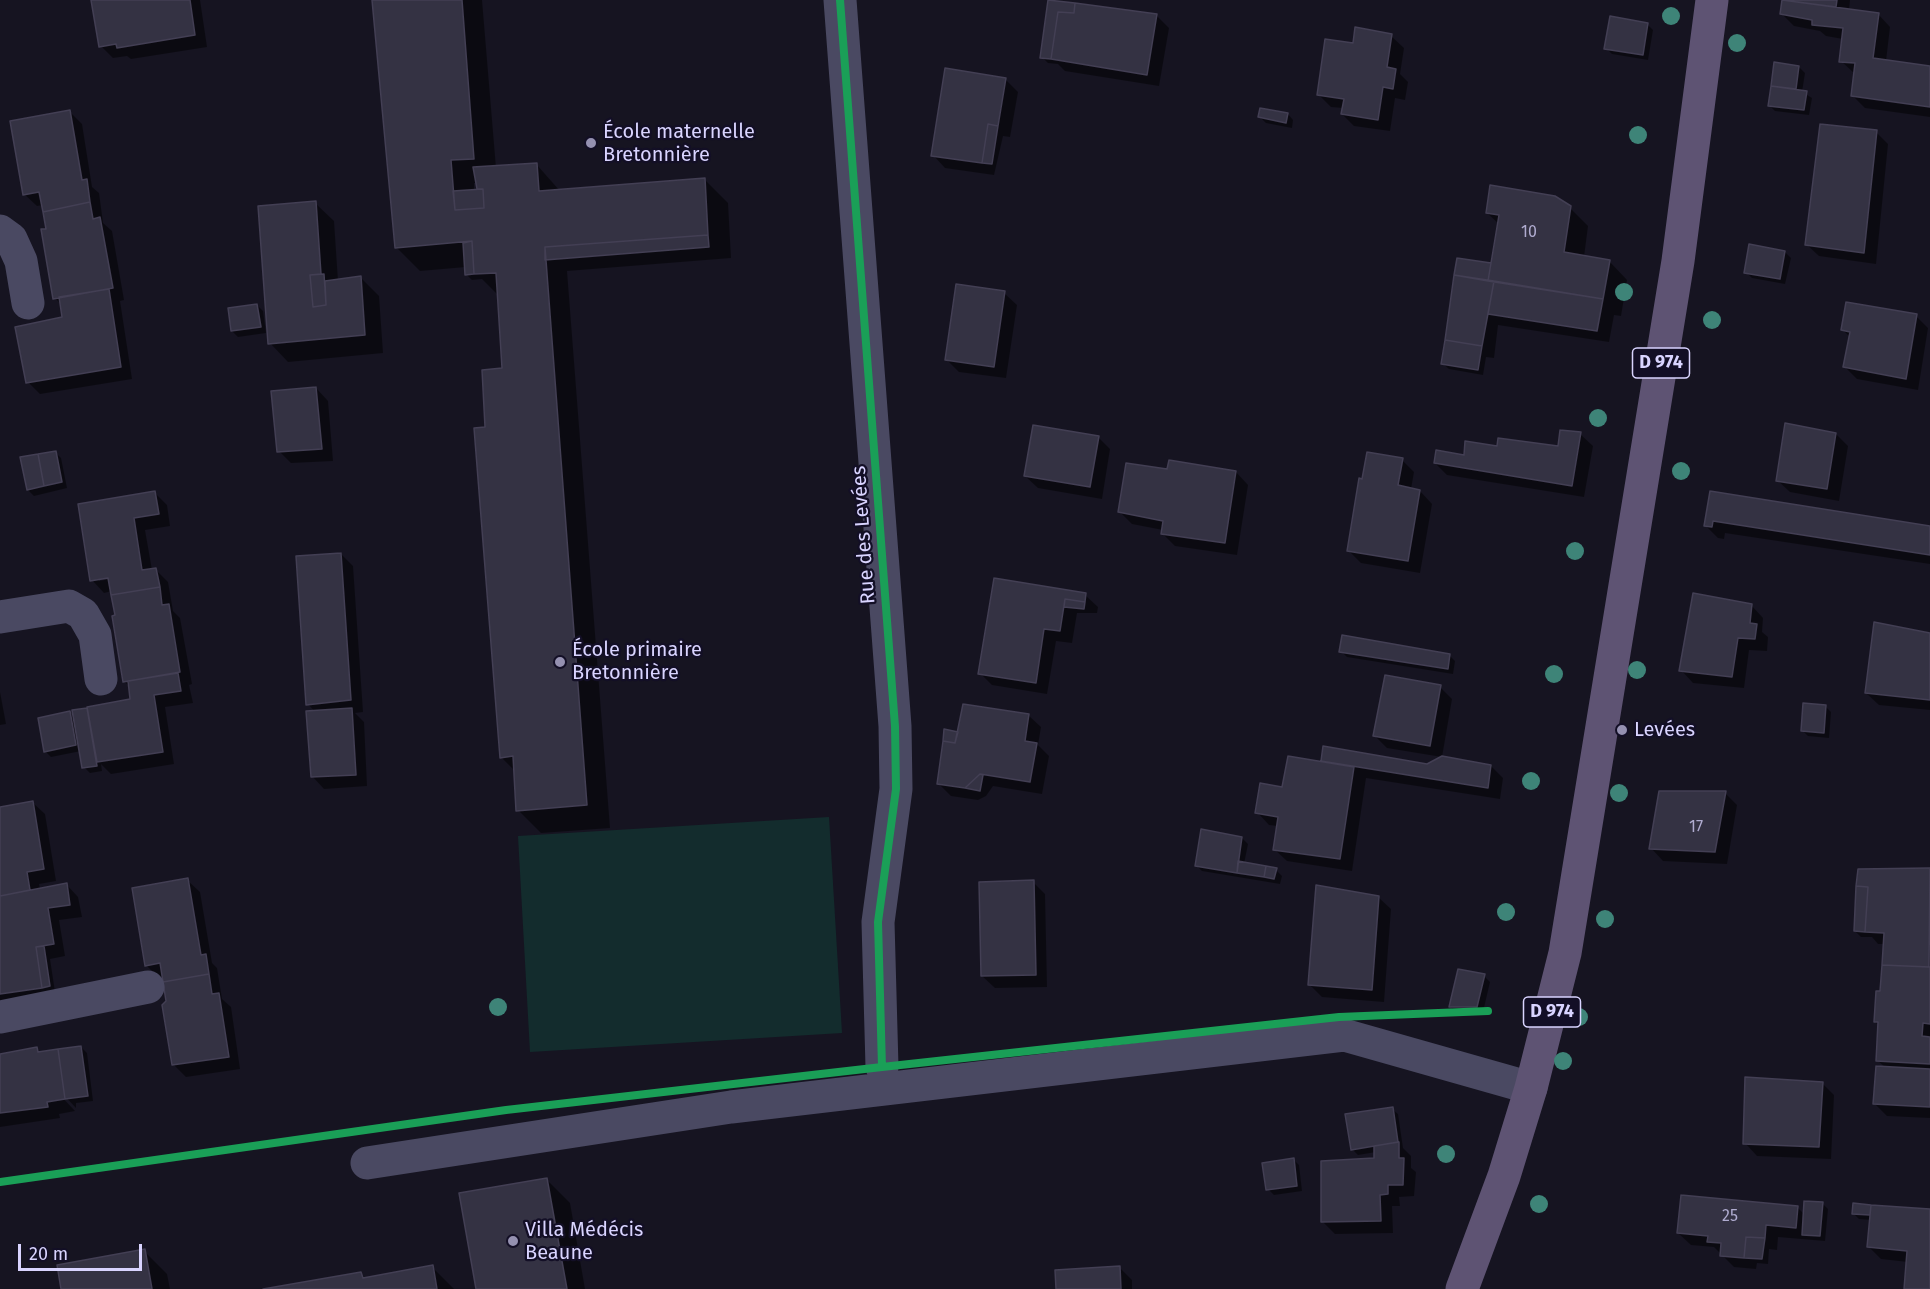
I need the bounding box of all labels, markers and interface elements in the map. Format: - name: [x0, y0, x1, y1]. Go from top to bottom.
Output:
- place label: École maternelle Bretonnière: [603, 120, 755, 167]
- marker: École maternelle Bretonnière: [584, 136, 598, 150]
- house number: 10: [1521, 223, 1537, 243]
- road number: D 974: [1632, 348, 1690, 378]
- street label: Rue des Levées: [847, 465, 881, 605]
- place label: École primaire Bretonnière: [572, 638, 702, 685]
- marker: École primaire Bretonnière: [553, 655, 567, 669]
- place label: Levées: [1634, 718, 1695, 742]
- marker: Levées: [1615, 723, 1629, 737]
- house number: 17: [1689, 818, 1703, 838]
- road number: D 974: [1524, 997, 1580, 1027]
- house number: 25: [1722, 1207, 1738, 1227]
- place label: Villa Médécis Beaune: [525, 1218, 643, 1265]
- scale bar: [21, 1232, 146, 1270]
- marker: Villa Médécis Beaune: [506, 1234, 520, 1248]
- text: 20 m: [29, 1243, 68, 1265]

